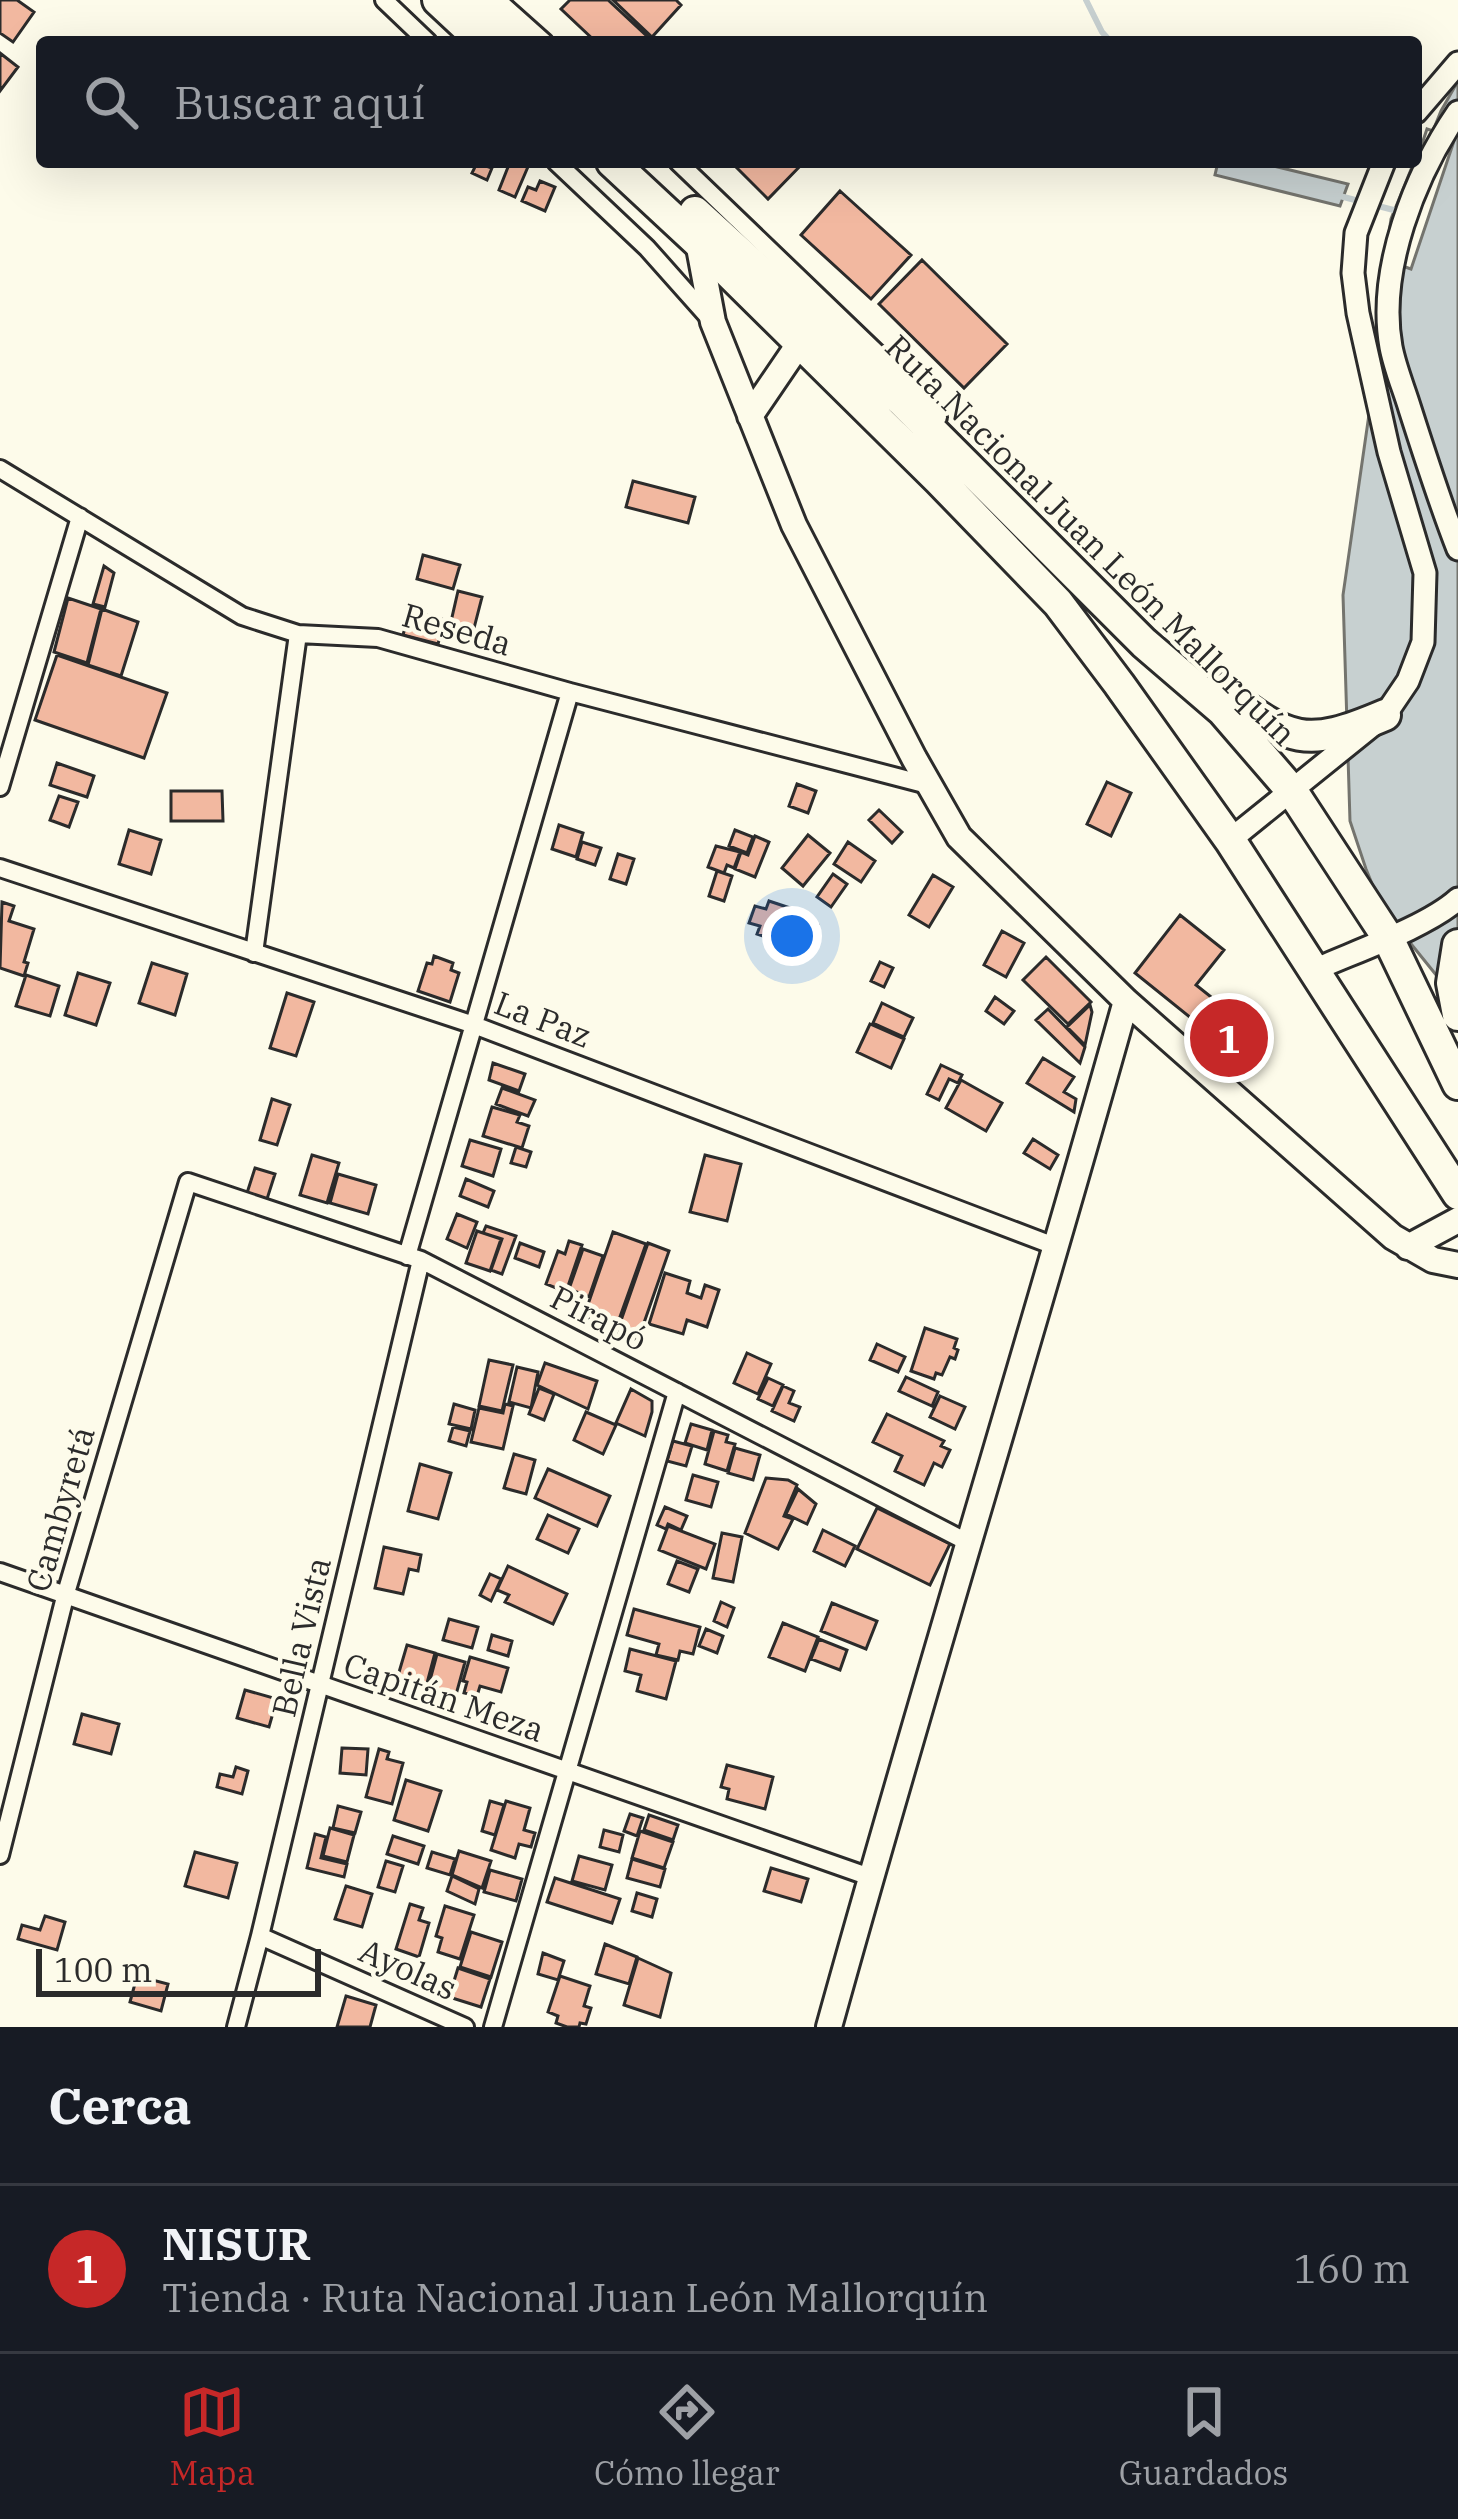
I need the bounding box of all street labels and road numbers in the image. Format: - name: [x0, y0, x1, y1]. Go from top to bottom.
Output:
- street label: Ruta Nacional Juan León Mallorquín: [877, 325, 1306, 754]
- street label: Reseda: [398, 592, 517, 665]
- street label: La Paz: [489, 981, 598, 1057]
- street label: Pirapó: [544, 1275, 655, 1360]
- street label: Cambyretá: [15, 1421, 104, 1596]
- street label: Bella Vista: [261, 1553, 340, 1721]
- street label: Capitán Meza: [338, 1642, 550, 1751]
- street label: Ayolas: [353, 1928, 464, 2009]

